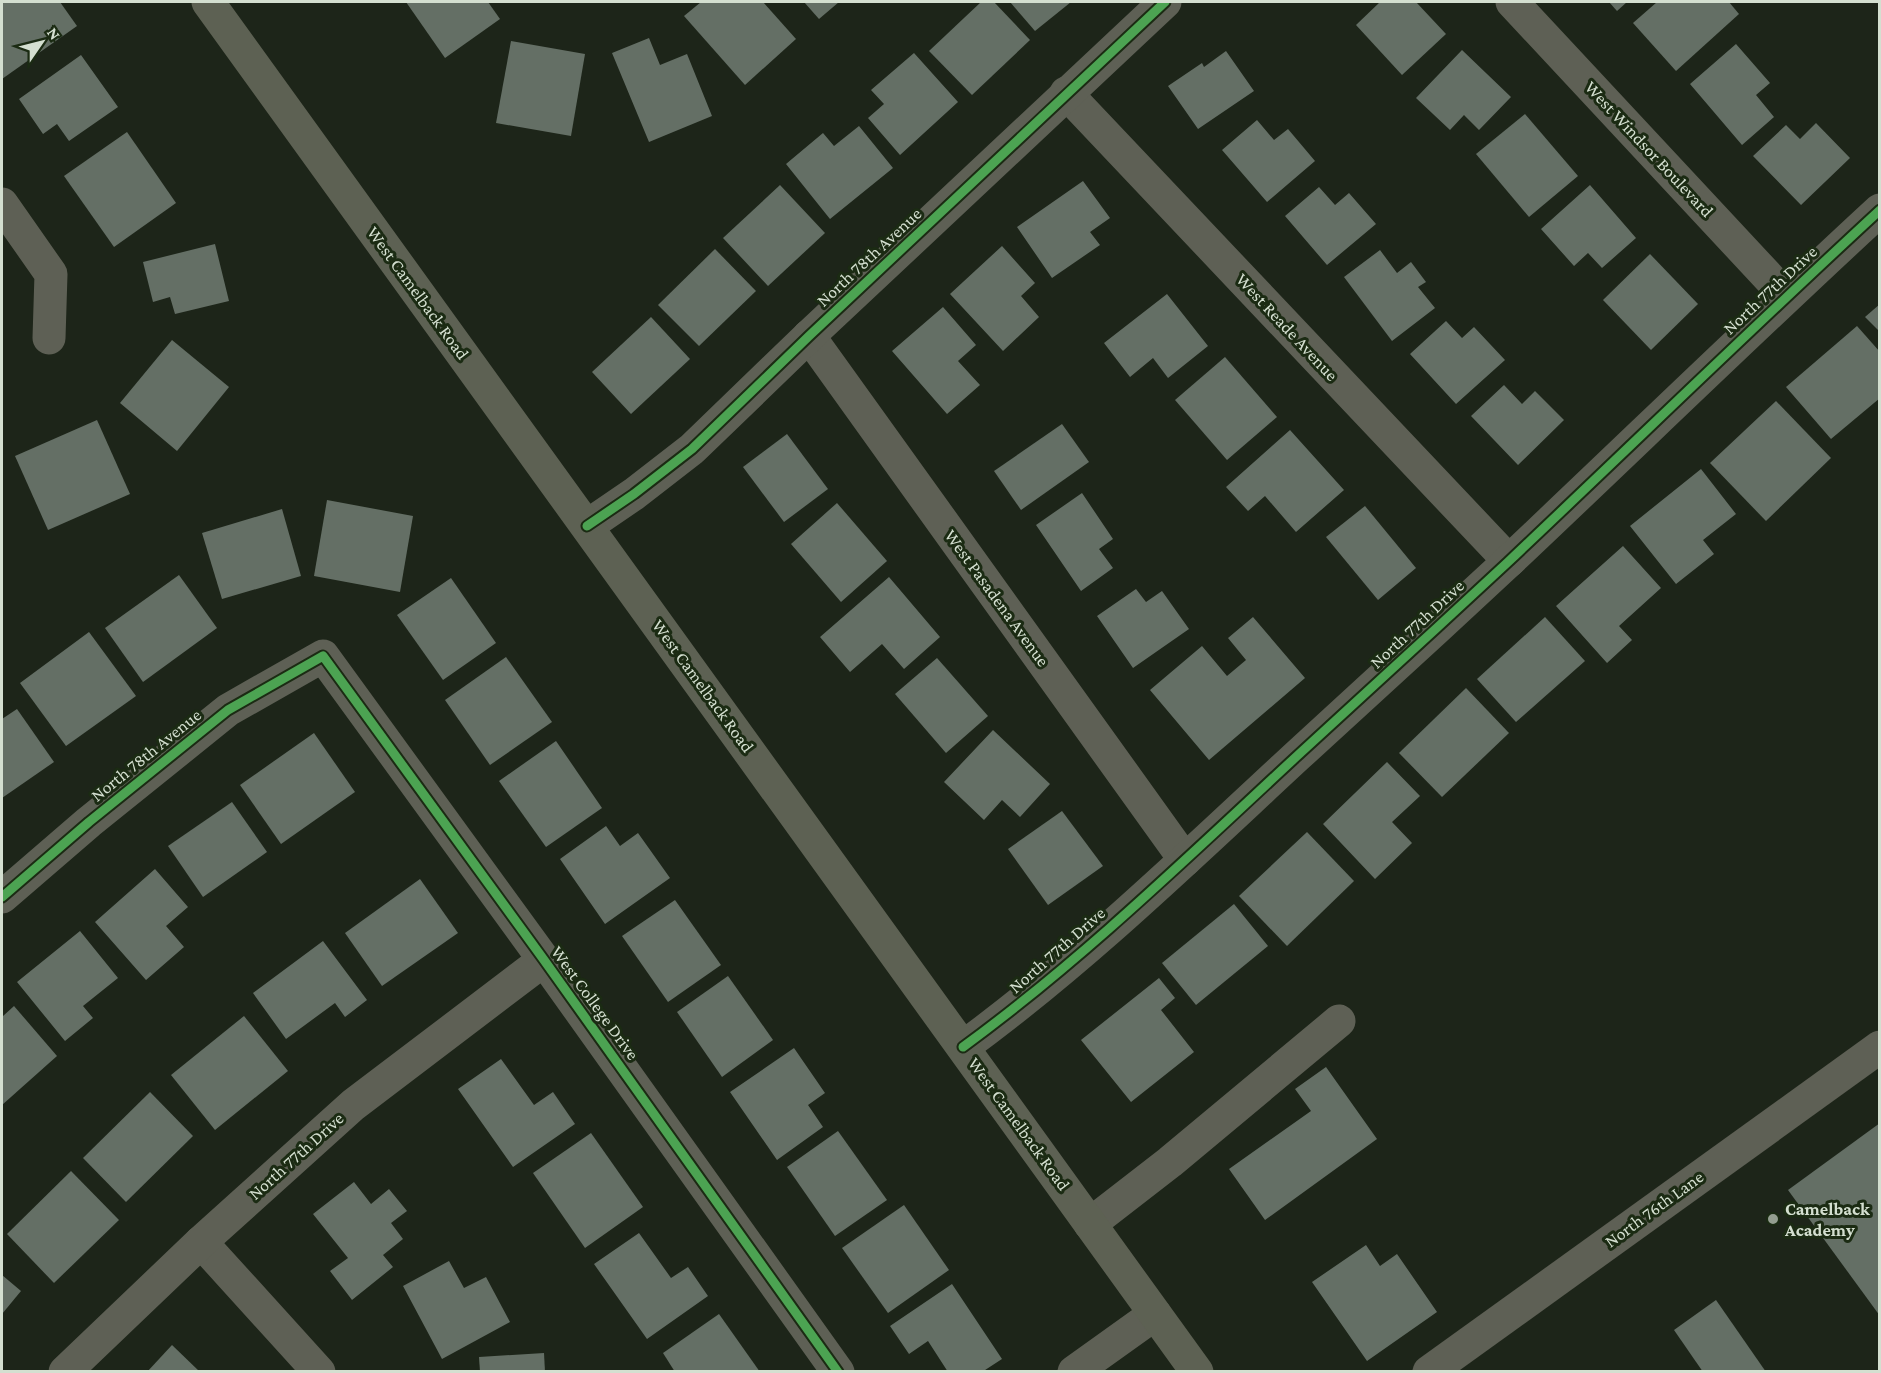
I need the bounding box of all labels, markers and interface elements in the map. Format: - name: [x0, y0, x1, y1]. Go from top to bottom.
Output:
- north arrow: [12, 12, 72, 72]
- text: N: [44, 24, 64, 43]
- street label: West Windsor Boulevard: [1581, 77, 1718, 222]
- street label: North 78th Avenue: [812, 203, 926, 311]
- street label: West Camelback Road: [363, 223, 473, 364]
- street label: North 77th Drive: [1719, 241, 1821, 338]
- street label: West Reade Avenue: [1232, 269, 1342, 385]
- street label: West Pasadena Avenue: [941, 526, 1053, 670]
- street label: North 77th Drive: [1366, 575, 1468, 672]
- street label: West Camelback Road: [648, 616, 758, 757]
- street label: North 78th Avenue: [87, 704, 205, 806]
- street label: North 77th Drive: [1005, 903, 1109, 997]
- street label: West College Drive: [547, 942, 643, 1064]
- street label: West Camelback Road: [964, 1054, 1074, 1195]
- street label: North 77th Drive: [244, 1108, 348, 1204]
- street label: North 76th Lane: [1601, 1166, 1707, 1252]
- place label: Camelback Academy: [1784, 1199, 1870, 1240]
- marker: Camelback Academy: [1766, 1212, 1780, 1226]

